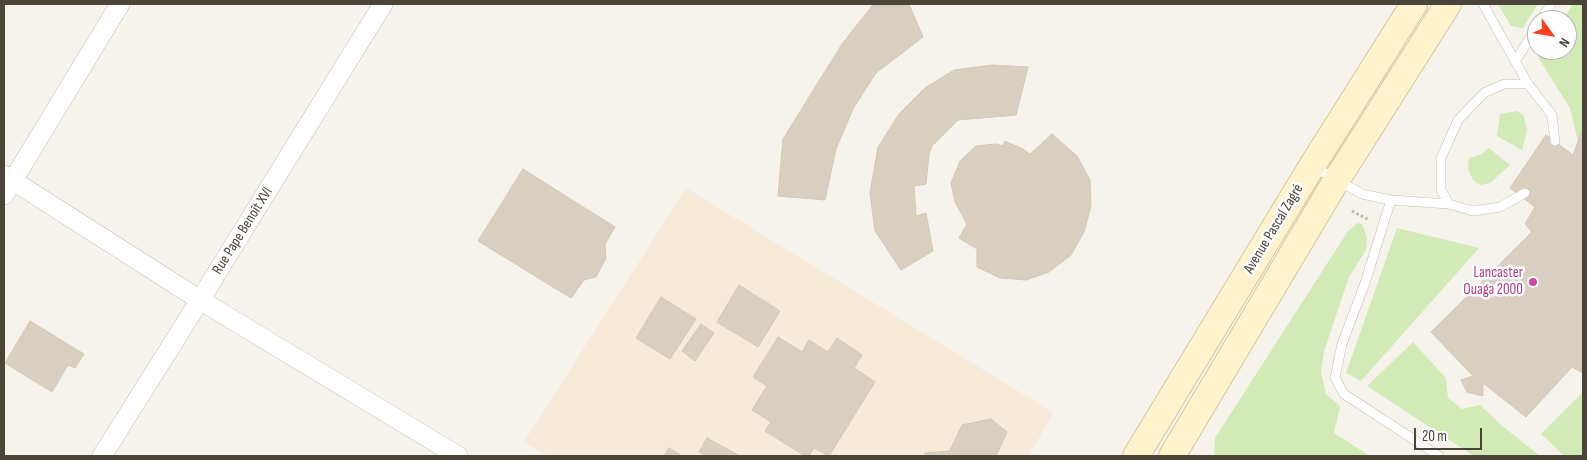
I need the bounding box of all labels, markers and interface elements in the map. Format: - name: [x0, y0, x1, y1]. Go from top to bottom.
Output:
- north arrow: [1527, 10, 1577, 60]
- text: N: [1555, 35, 1573, 50]
- street label: Avenue Pascal Zagré: [1240, 181, 1308, 277]
- street label: Rue Pape Benoît XVI: [209, 184, 277, 278]
- place label: Lancaster Ouaga 2000: [1463, 264, 1523, 299]
- marker: Lancaster Ouaga 2000: [1527, 276, 1539, 288]
- scale bar: [1417, 418, 1484, 450]
- text: 20 m: [1422, 427, 1447, 446]

